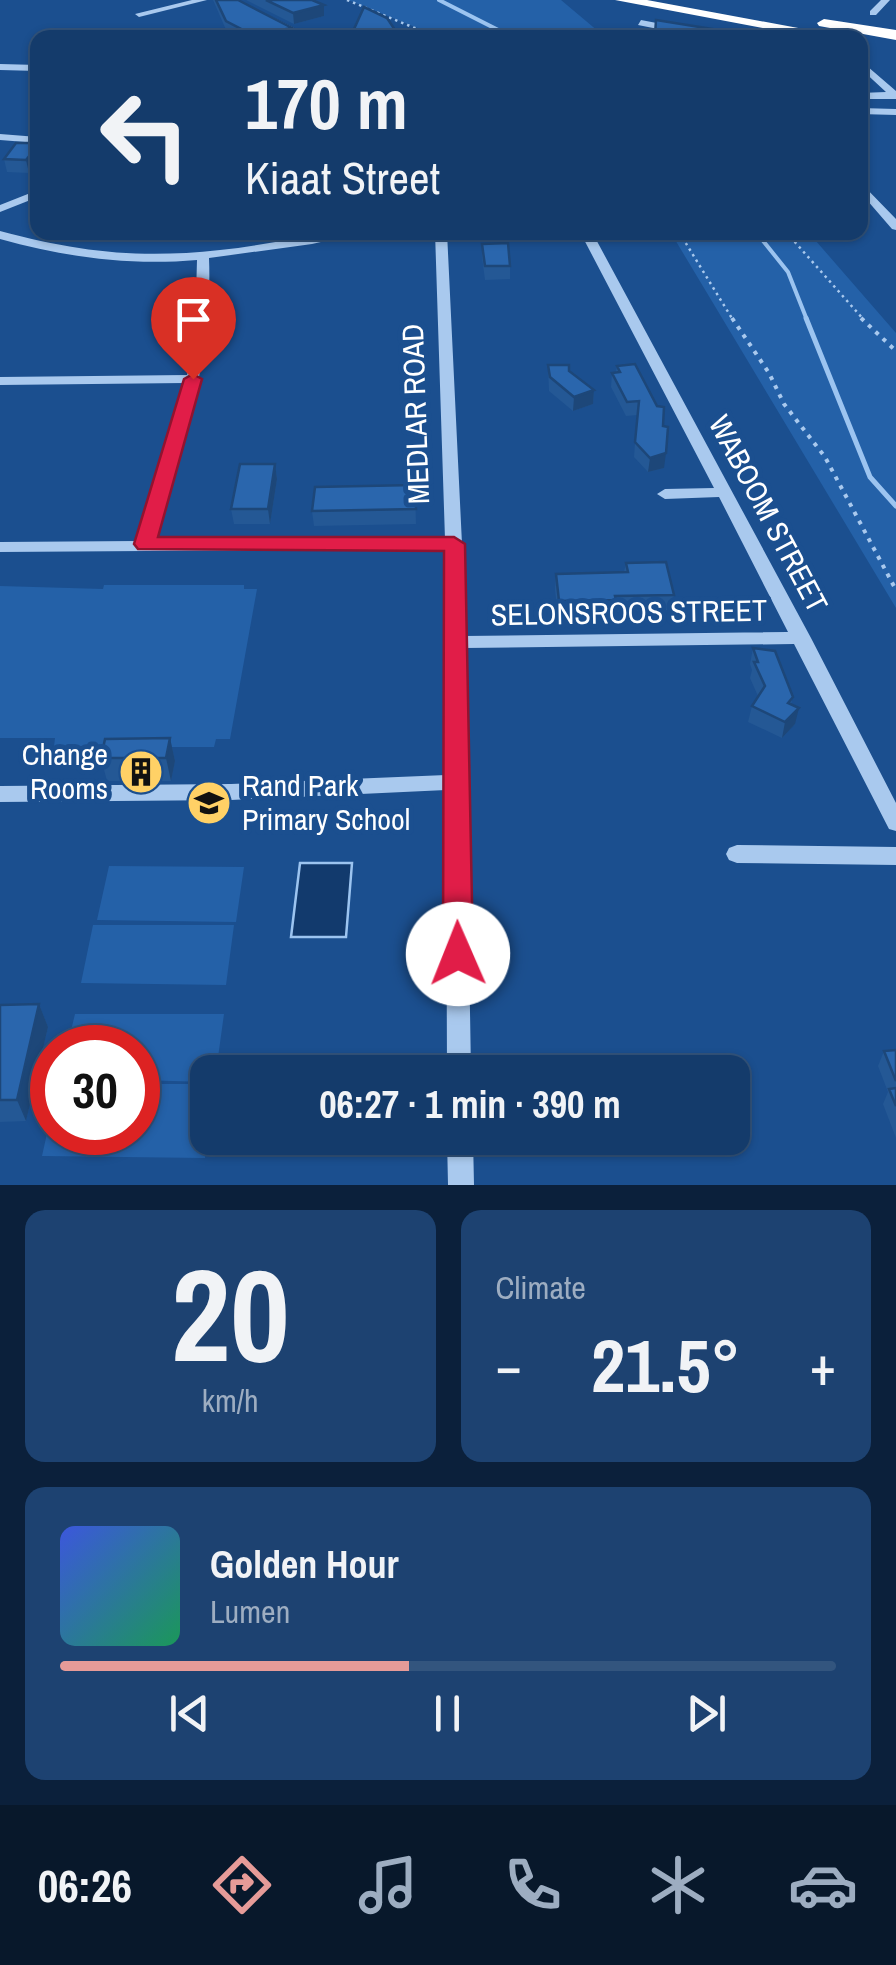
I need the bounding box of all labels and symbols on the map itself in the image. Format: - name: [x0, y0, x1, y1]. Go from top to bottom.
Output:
- pin: [151, 277, 236, 380]
- street label: MEDLAR ROAD: [392, 323, 438, 505]
- street label: WABOOM STREET: [700, 408, 838, 619]
- street label: SELONSROOS STREET: [491, 590, 767, 634]
- place label: Change Rooms: [22, 734, 108, 808]
- building icon: Change Rooms: [118, 749, 164, 795]
- place label: Rand Park Primary School: [242, 765, 410, 839]
- school or university icon: Rand Park Primary School: [186, 780, 232, 826]
- position arrow: [406, 902, 510, 1006]
- speed limit sign: 30: [30, 1025, 160, 1155]

